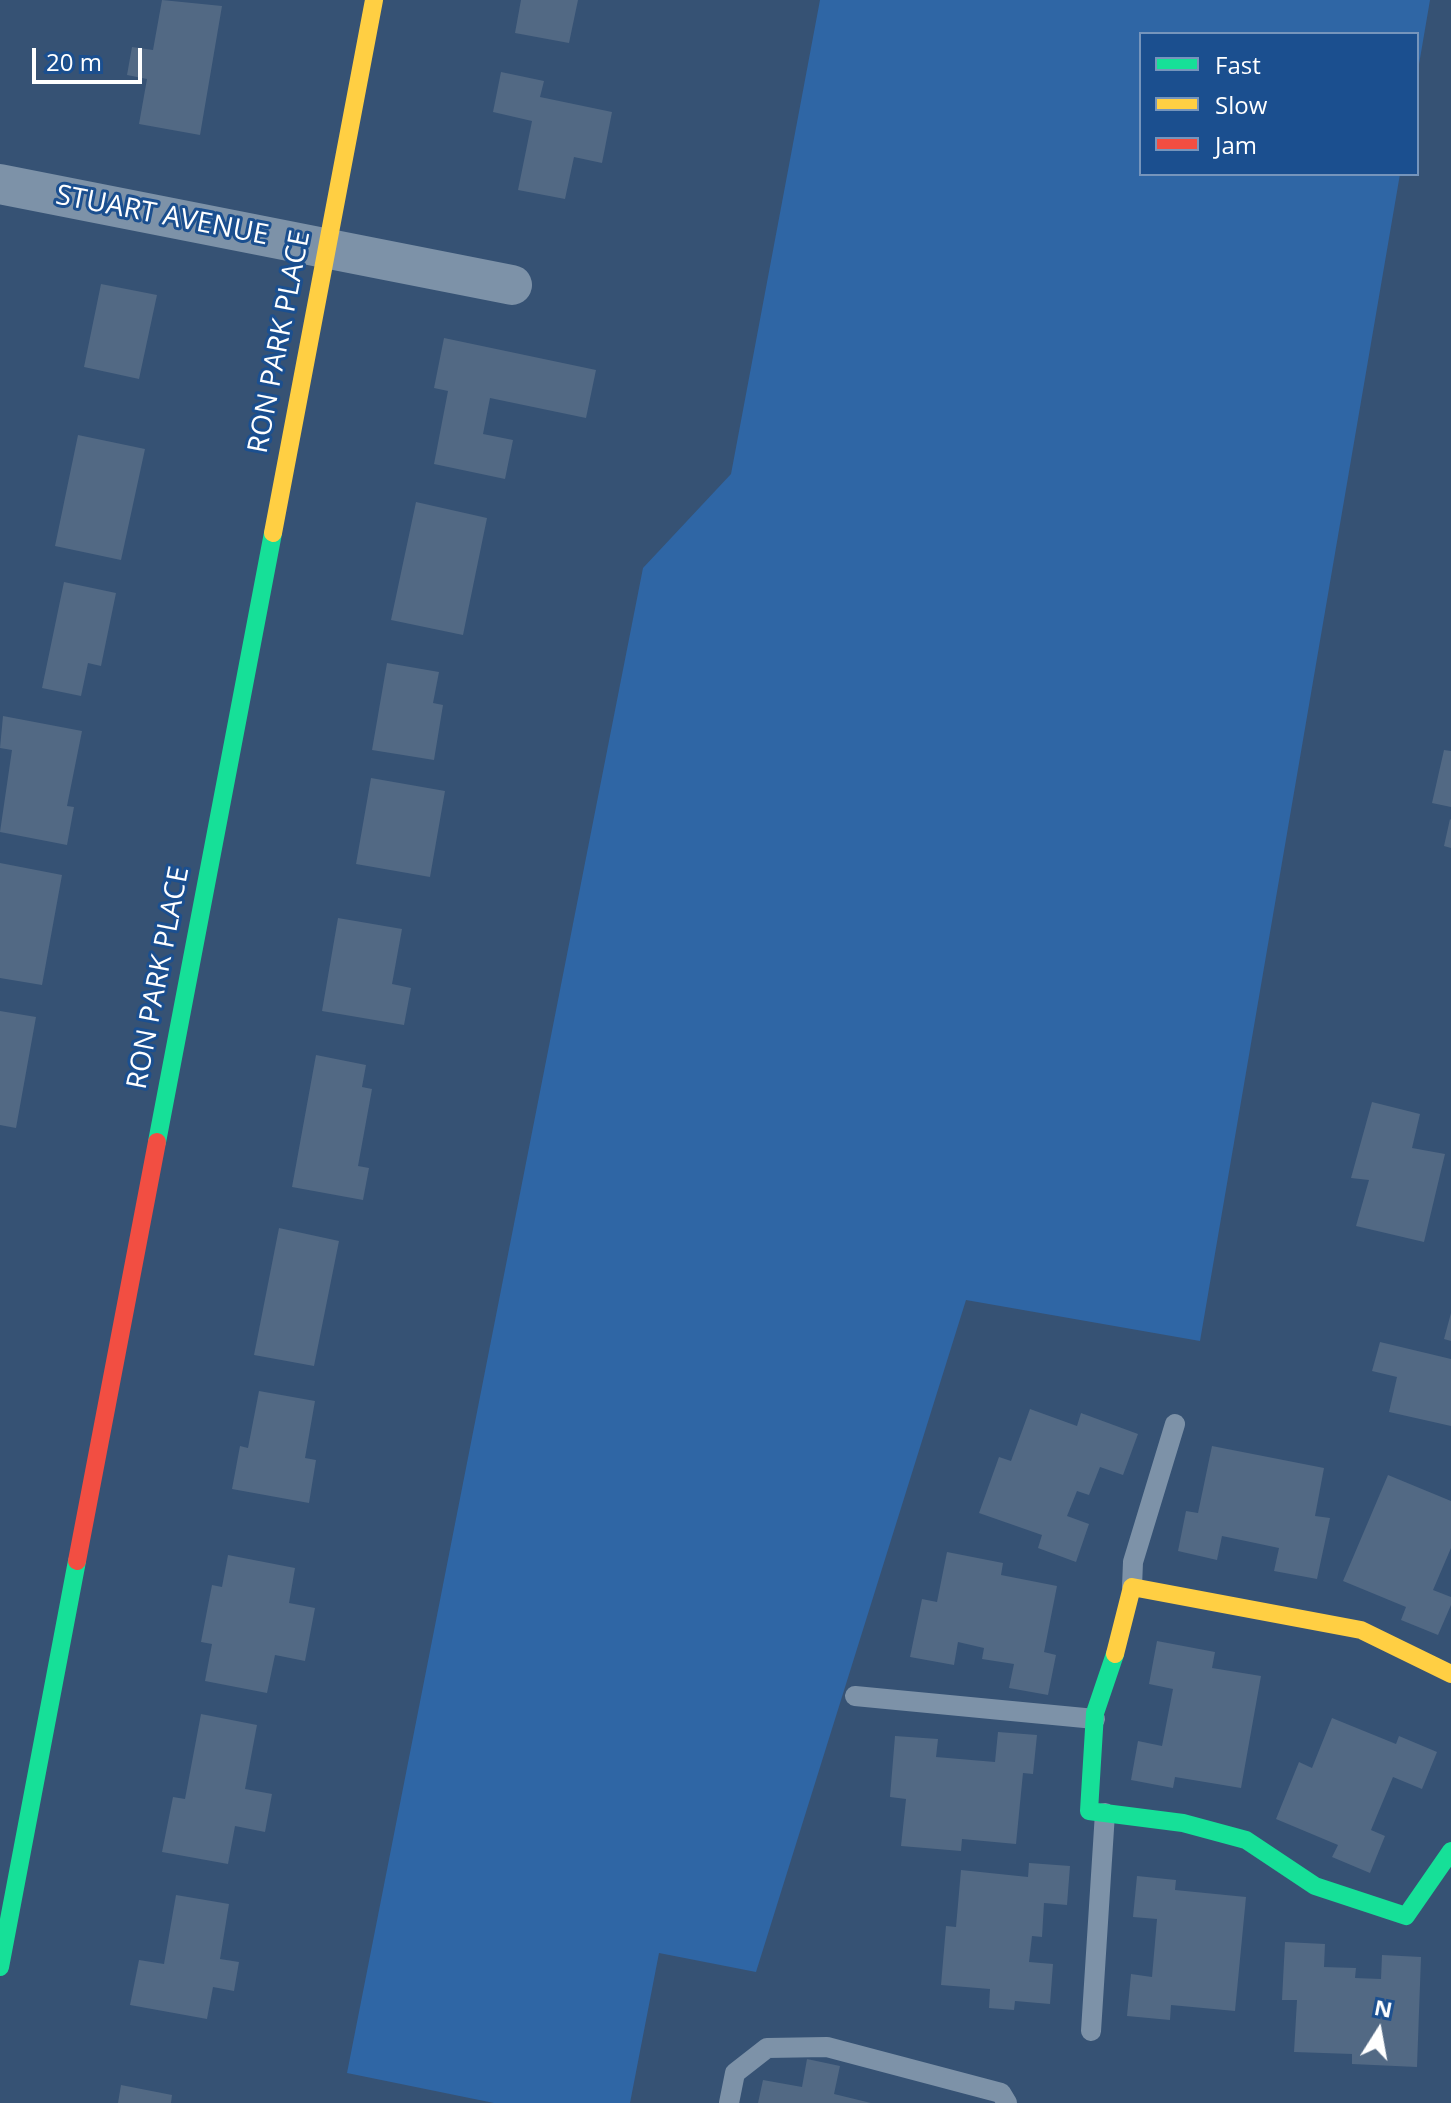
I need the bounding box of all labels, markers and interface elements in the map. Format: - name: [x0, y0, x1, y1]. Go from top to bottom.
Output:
- scale bar: [36, 32, 146, 82]
- legend: [1139, 32, 1419, 176]
- text: 20 m: [46, 45, 102, 78]
- text: Fast: [1215, 48, 1261, 81]
- text: Slow: [1215, 88, 1267, 121]
- text: Jam: [1215, 128, 1257, 161]
- street label: STUART AVENUE: [53, 179, 271, 253]
- street label: RON PARK PLACE: [242, 228, 318, 456]
- street label: RON PARK PLACE: [121, 864, 197, 1092]
- north arrow: [1339, 1991, 1419, 2071]
- text: N: [1372, 1991, 1395, 2024]

